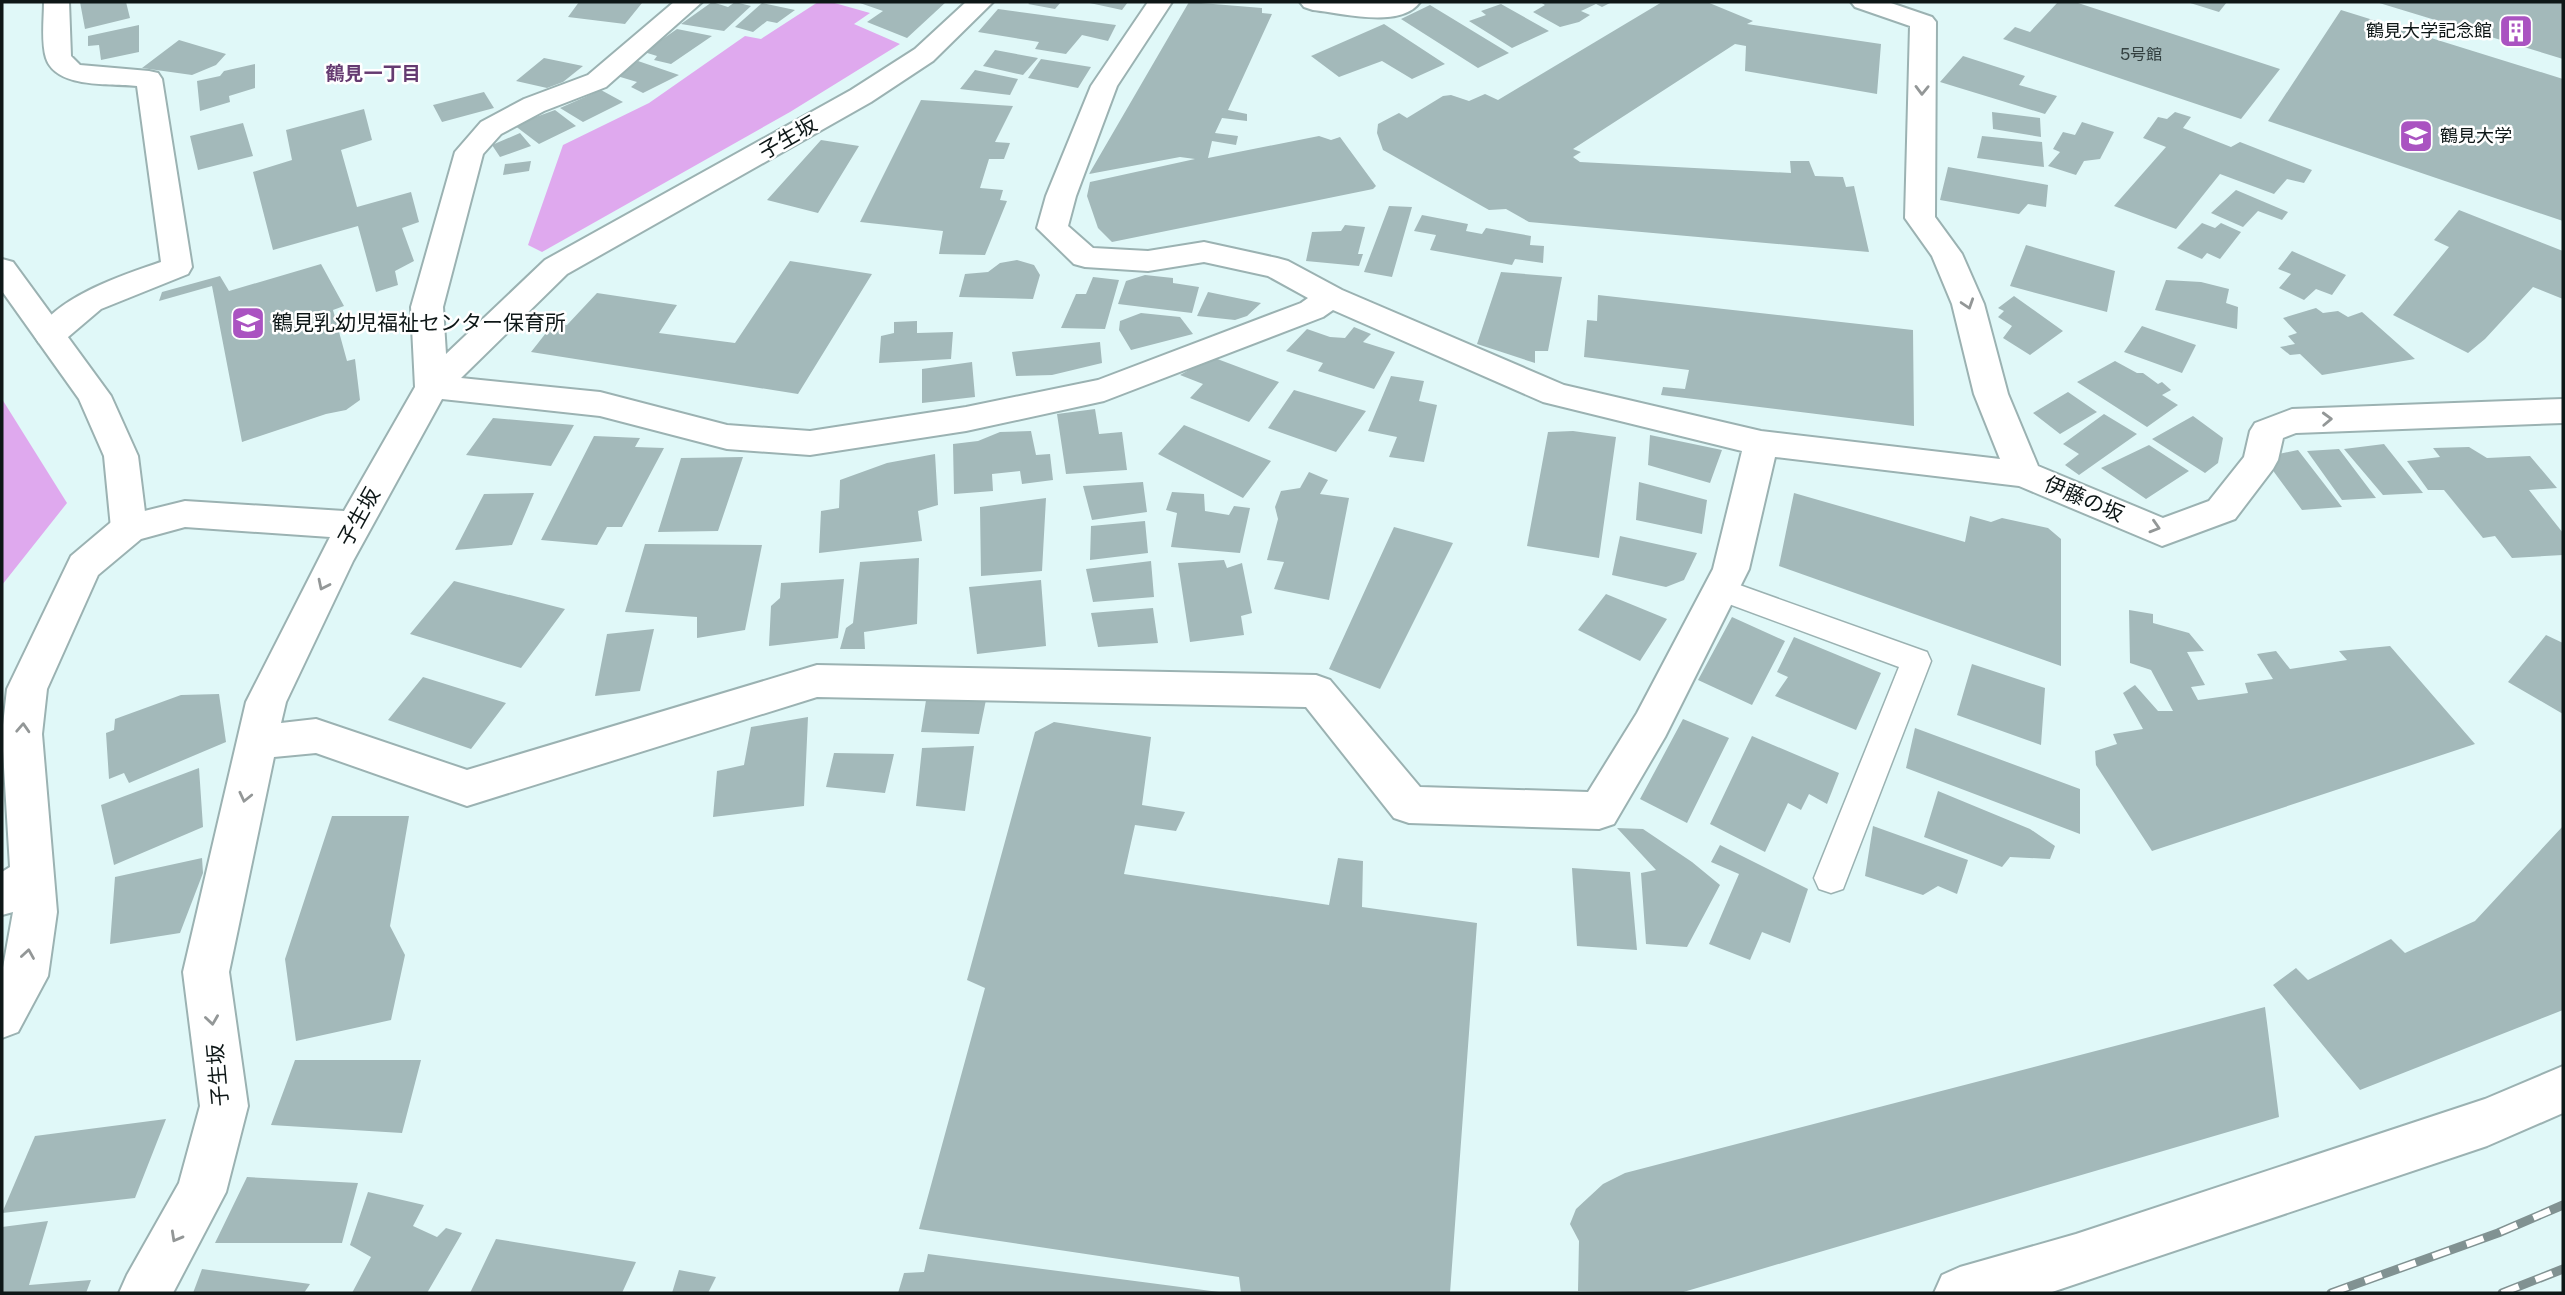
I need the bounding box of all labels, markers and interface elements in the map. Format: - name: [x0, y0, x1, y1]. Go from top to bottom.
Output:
- building icon: 鶴見大学記念館: [2497, 12, 2535, 50]
- place label: 鶴見大学記念館: [2366, 20, 2492, 41]
- house number: 5号館: [2120, 45, 2162, 64]
- district label: 鶴見一丁目: [325, 62, 421, 84]
- one-way arrow: [1914, 85, 1930, 96]
- street label: 子生坂: [754, 111, 821, 164]
- school or university icon: 鶴見大学: [2397, 117, 2435, 155]
- place label: 鶴見大学: [2440, 125, 2512, 146]
- one-way arrow: [1959, 298, 1974, 310]
- school or university icon: 鶴見乳幼児福祉センター保育所: [229, 304, 267, 342]
- place label: 鶴見乳幼児福祉センター保育所: [272, 310, 566, 335]
- one-way arrow: [2322, 412, 2333, 427]
- street label: 伊藤の坂: [2041, 471, 2128, 526]
- street label: 子生坂: [332, 483, 385, 550]
- one-way arrow: [2148, 519, 2160, 534]
- one-way arrow: [317, 578, 331, 590]
- one-way arrow: [16, 722, 31, 733]
- one-way arrow: [238, 791, 253, 803]
- one-way arrow: [20, 948, 35, 960]
- one-way arrow: [205, 1014, 220, 1026]
- street label: 子生坂: [202, 1043, 233, 1108]
- one-way arrow: [171, 1230, 184, 1242]

